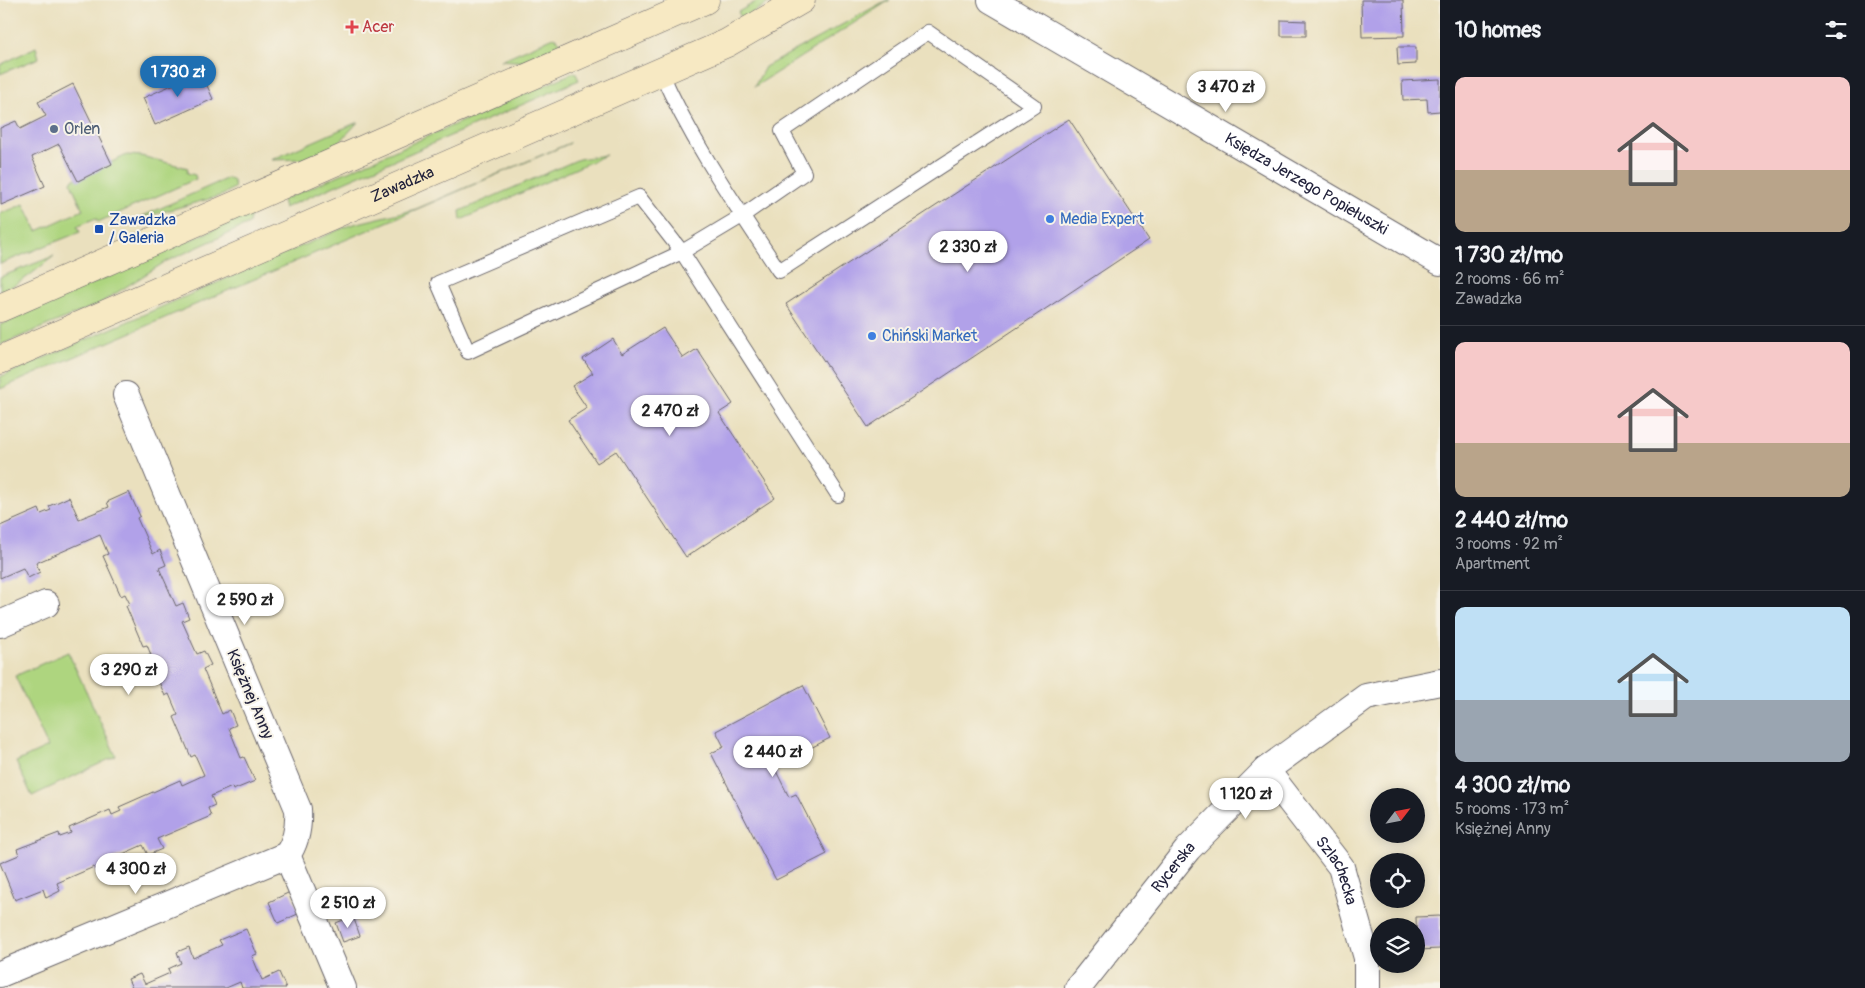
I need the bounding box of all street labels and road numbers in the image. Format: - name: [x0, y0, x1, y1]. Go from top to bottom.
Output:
- street label: Księdza Jerzego Popiełuszki: [1221, 128, 1392, 240]
- street label: Zawadzka: [368, 162, 437, 207]
- street label: Księżnej Anny: [222, 646, 278, 742]
- street label: Szlachecka: [1311, 832, 1361, 907]
- street label: Rycerska: [1147, 837, 1200, 897]

